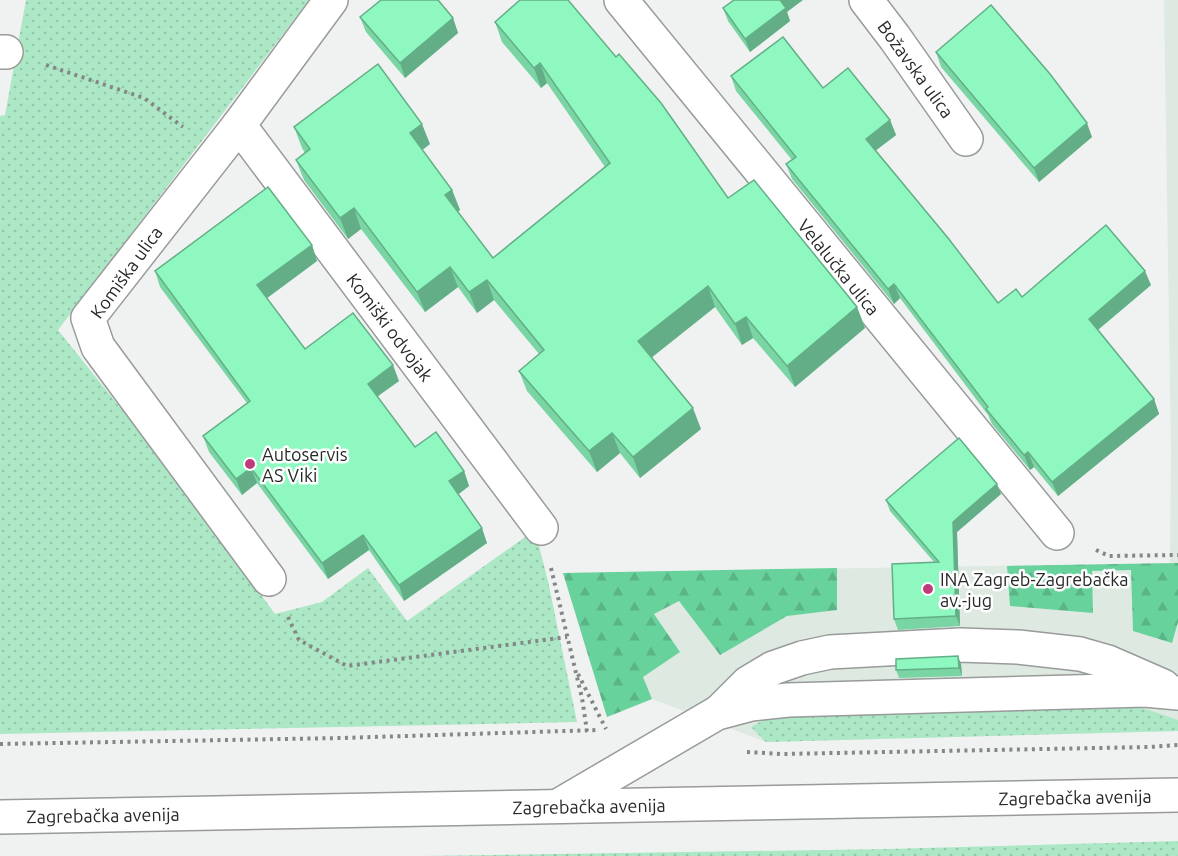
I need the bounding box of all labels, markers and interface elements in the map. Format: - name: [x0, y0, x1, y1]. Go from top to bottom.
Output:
- street label: Božavska ulica: [874, 16, 958, 122]
- street label: Velalučka ulica: [794, 215, 884, 319]
- street label: Komiška ulica: [86, 222, 166, 322]
- street label: Komiški odvojak: [343, 269, 437, 385]
- place label: Autoservis AS Viki: [262, 444, 348, 485]
- marker: Autoservis AS Viki: [243, 457, 257, 471]
- place label: INA Zagreb-Zagrebačka av.-jug: [940, 569, 1129, 610]
- marker: INA Zagreb-Zagrebačka av.-jug: [921, 582, 935, 596]
- street label: Zagrebačka avenija: [998, 786, 1152, 808]
- street label: Zagrebačka avenija: [512, 795, 666, 817]
- street label: Zagrebačka avenija: [26, 804, 180, 826]

